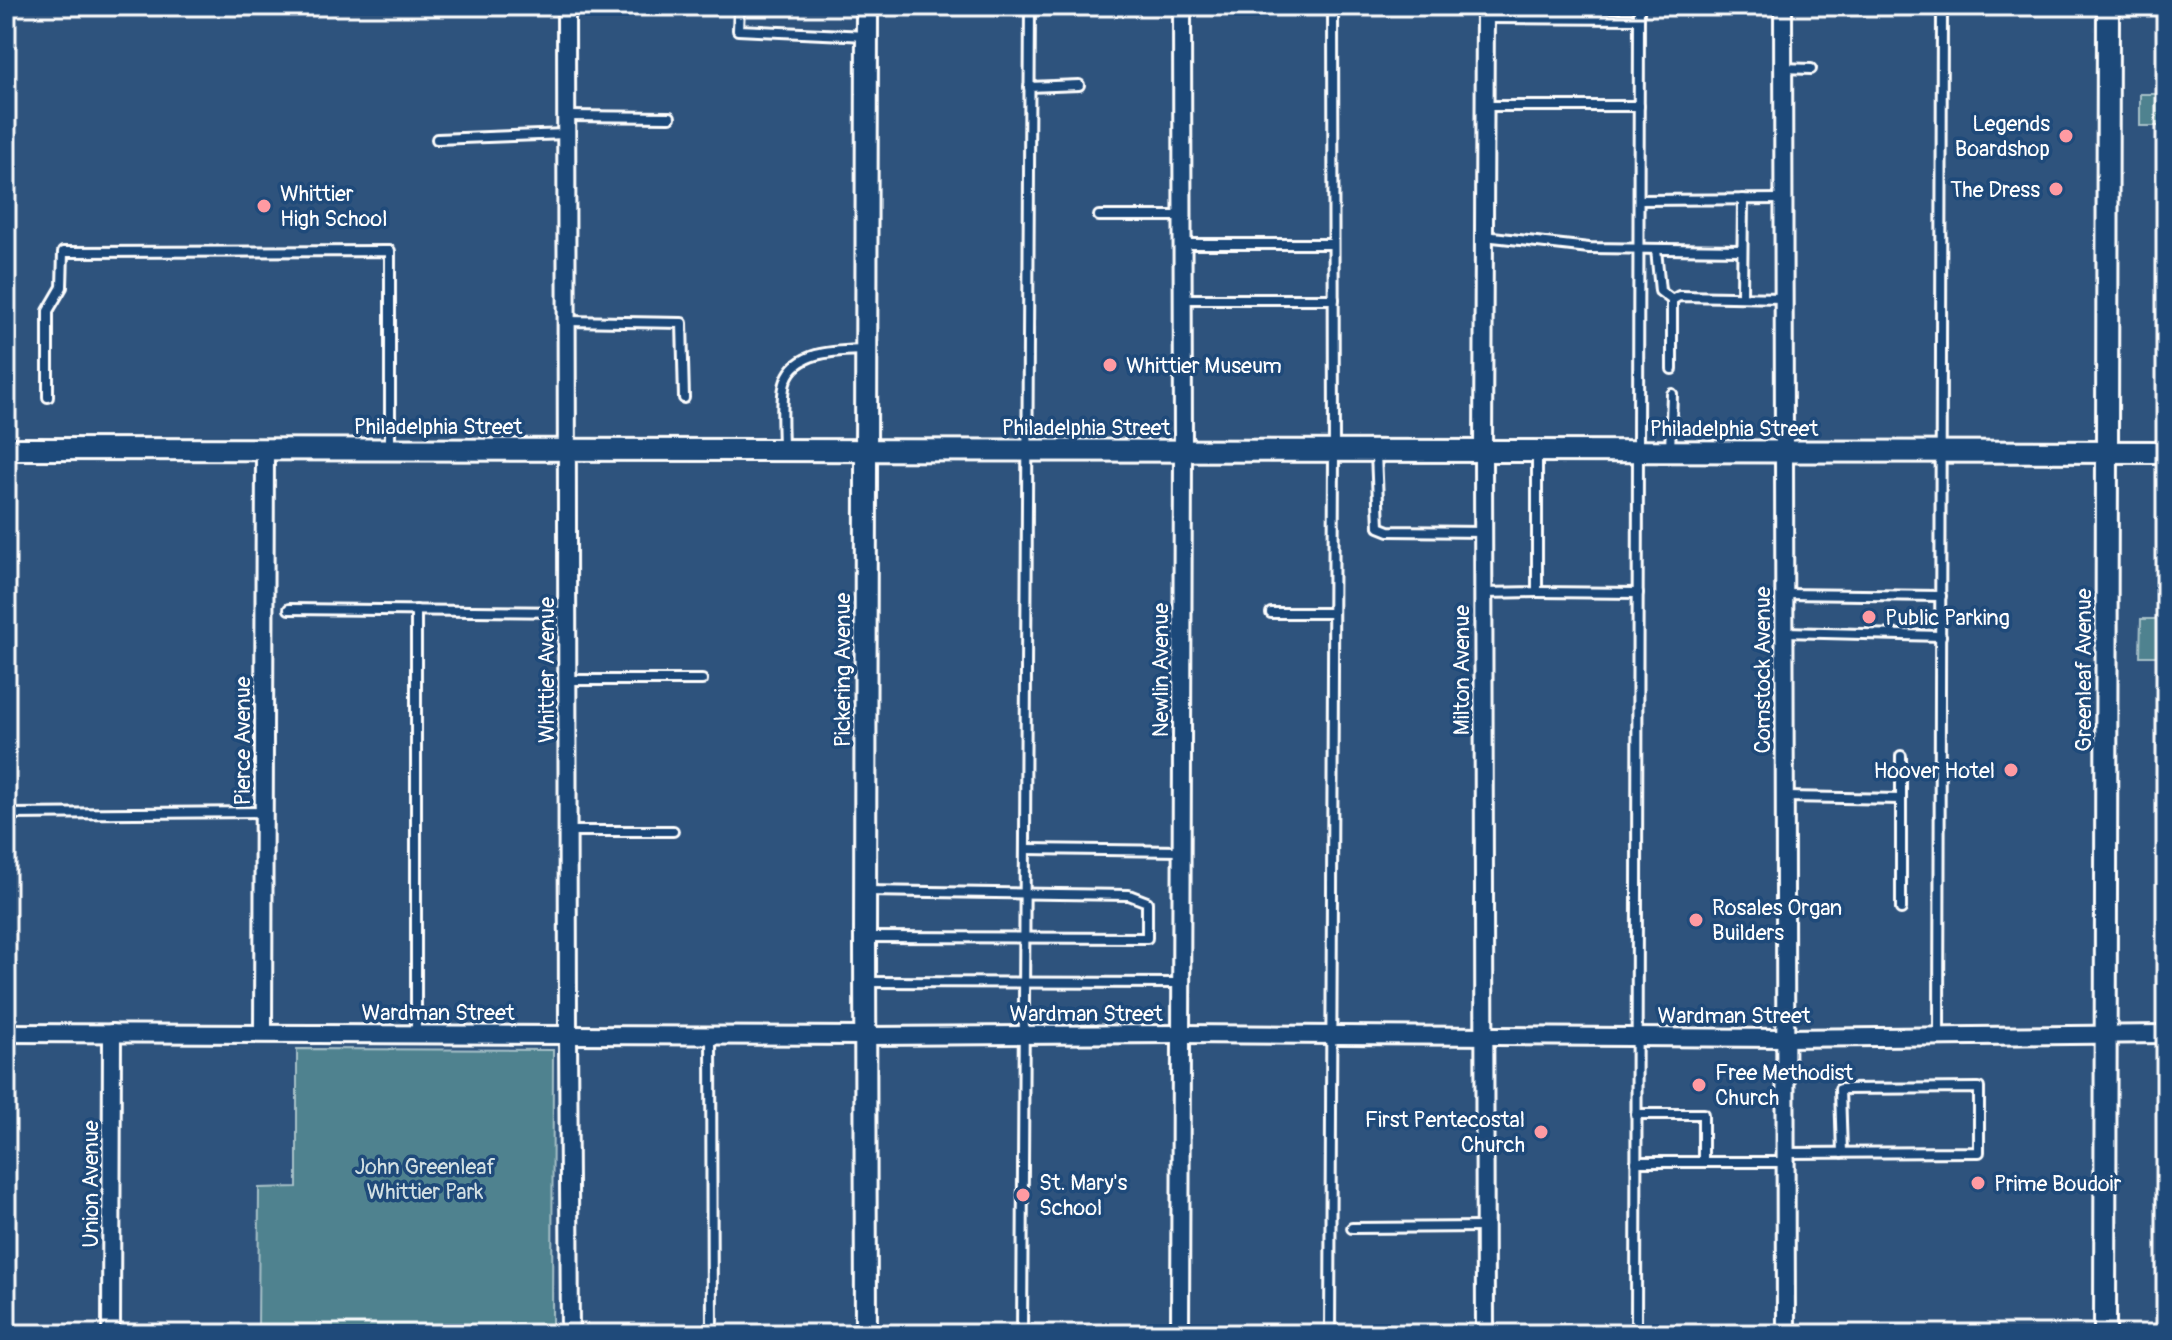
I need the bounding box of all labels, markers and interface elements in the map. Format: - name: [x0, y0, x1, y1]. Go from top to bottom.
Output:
- place label: Legends Boardshop: [1955, 110, 2050, 163]
- marker: Legends Boardshop: [2057, 127, 2075, 145]
- place label: The Dress: [1950, 176, 2040, 204]
- place label: Whittier High School: [280, 180, 387, 233]
- marker: The Dress: [2047, 180, 2065, 198]
- marker: Whittier High School: [255, 197, 273, 215]
- place label: Whittier Museum: [1126, 352, 1282, 380]
- marker: Whittier Museum: [1101, 356, 1119, 374]
- street label: Philadelphia Street: [354, 413, 522, 441]
- street label: Philadelphia Street: [1002, 414, 1170, 442]
- street label: Philadelphia Street: [1650, 415, 1818, 443]
- street label: Comstock Avenue: [1749, 586, 1777, 754]
- street label: Greenleaf Avenue: [2070, 588, 2098, 752]
- street label: Pickering Avenue: [829, 592, 857, 747]
- street label: Whittier Avenue: [533, 597, 561, 743]
- street label: Newlin Avenue: [1147, 603, 1175, 737]
- place label: Public Parking: [1885, 604, 2010, 632]
- street label: Milton Avenue: [1448, 605, 1476, 735]
- marker: Public Parking: [1860, 608, 1878, 626]
- street label: Pierce Avenue: [229, 676, 257, 806]
- place label: Hoover Hotel: [1873, 757, 1995, 785]
- marker: Hoover Hotel: [2002, 761, 2020, 779]
- place label: Rosales Organ Builders: [1712, 894, 1842, 947]
- marker: Rosales Organ Builders: [1687, 911, 1705, 929]
- street label: Wardman Street: [361, 999, 515, 1027]
- street label: Wardman Street: [1009, 1000, 1163, 1028]
- street label: Wardman Street: [1657, 1002, 1811, 1030]
- place label: Free Methodist Church: [1715, 1059, 1853, 1112]
- marker: Free Methodist Church: [1690, 1076, 1708, 1094]
- place label: First Pentecostal Church: [1365, 1106, 1525, 1159]
- street label: Union Avenue: [77, 1120, 105, 1248]
- marker: First Pentecostal Church: [1532, 1123, 1550, 1141]
- park label: John Greenleaf Whittier Park: [355, 1153, 495, 1206]
- place label: St. Mary's School: [1039, 1169, 1128, 1222]
- place label: Prime Boudoir: [1994, 1170, 2122, 1198]
- marker: Prime Boudoir: [1969, 1174, 1987, 1192]
- marker: St. Mary's School: [1014, 1186, 1032, 1204]

